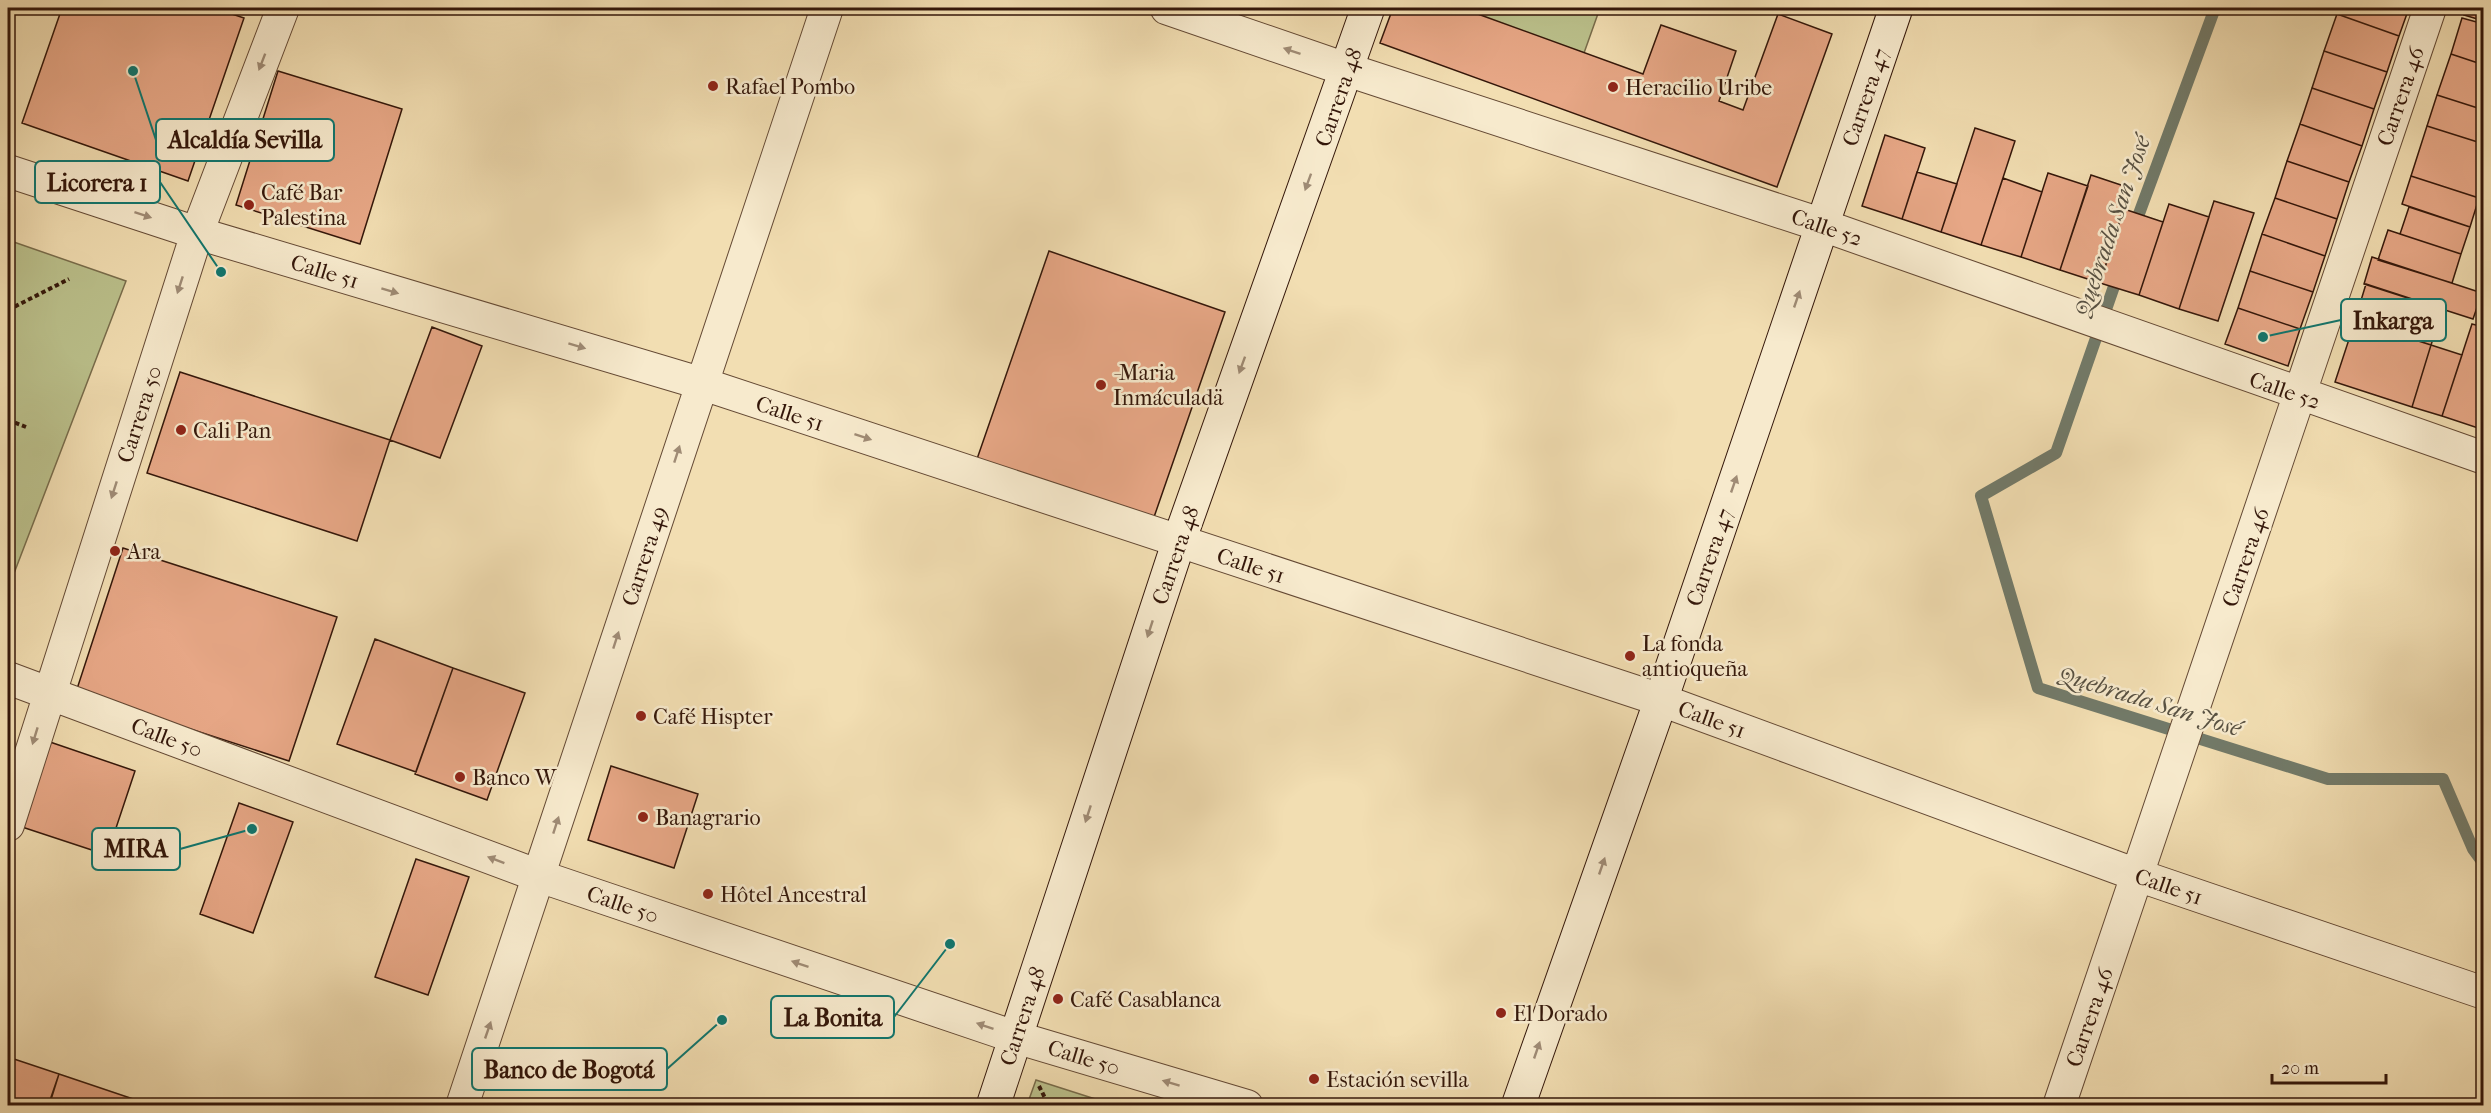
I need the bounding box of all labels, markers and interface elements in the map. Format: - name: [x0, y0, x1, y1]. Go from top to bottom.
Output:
- street label: Carrera 46: [2372, 43, 2430, 150]
- street label: Carrera 48: [1310, 45, 1368, 150]
- street label: Carrera 47: [1837, 45, 1895, 150]
- one-way arrow: [1283, 46, 1301, 56]
- one-way arrow: [257, 53, 266, 71]
- place label: Rafael Pombo: [725, 74, 855, 100]
- place label: Heracilio Uribe: [1625, 75, 1772, 101]
- marker: Rafael Pombo: [706, 79, 720, 93]
- marker: Heracilio Uribe: [1606, 80, 1620, 94]
- callout: Alcaldía Sevilla: [156, 119, 334, 161]
- text: Alcaldía Sevilla: [166, 126, 323, 154]
- water label: Quebrada San José: [2068, 129, 2157, 321]
- callout: Licorera 1: [35, 161, 160, 203]
- text: Licorera 1: [47, 169, 147, 197]
- one-way arrow: [1302, 173, 1312, 191]
- place label: Café Bar Palestina: [261, 180, 347, 231]
- marker: Café Bar Palestina: [242, 198, 256, 212]
- street label: Calle 52: [1788, 204, 1866, 252]
- one-way arrow: [134, 211, 152, 221]
- street label: Calle 51: [287, 249, 362, 295]
- one-way arrow: [175, 276, 185, 294]
- one-way arrow: [381, 287, 399, 296]
- one-way arrow: [1793, 290, 1802, 308]
- callout: Inkarga: [2341, 299, 2446, 341]
- text: Inkarga: [2353, 307, 2434, 335]
- one-way arrow: [568, 342, 586, 351]
- one-way arrow: [1236, 356, 1246, 374]
- place label: -Maria Inmáculadä: [1113, 360, 1224, 411]
- street label: Carrera 50: [112, 363, 168, 466]
- street label: Calle 52: [2246, 367, 2324, 415]
- marker: -Maria Inmáculadä: [1094, 378, 1108, 392]
- street label: Calle 51: [752, 391, 827, 437]
- place label: Cali Pan: [193, 418, 272, 444]
- marker: Cali Pan: [174, 423, 188, 437]
- one-way arrow: [854, 433, 872, 442]
- one-way arrow: [673, 445, 682, 463]
- one-way arrow: [1730, 475, 1740, 493]
- one-way arrow: [109, 481, 118, 499]
- street label: Carrera 49: [617, 503, 673, 609]
- street label: Carrera 48: [1147, 503, 1205, 608]
- street label: Carrera 46: [2217, 504, 2275, 611]
- street label: Carrera 47: [1681, 505, 1739, 610]
- place label: Ara: [126, 539, 162, 565]
- street label: Calle 51: [1213, 543, 1288, 589]
- marker: Ara: [108, 544, 122, 558]
- one-way arrow: [1144, 620, 1154, 638]
- one-way arrow: [612, 631, 622, 649]
- place label: La fonda antioqueña: [1642, 631, 1749, 682]
- marker: La fonda antioqueña: [1623, 649, 1637, 663]
- water label: Quebrada San José: [2054, 660, 2248, 743]
- street label: Calle 51: [1674, 696, 1749, 744]
- place label: Café Hispter: [653, 704, 773, 730]
- marker: Café Hispter: [634, 709, 648, 723]
- street label: Calle 50: [127, 713, 206, 763]
- one-way arrow: [30, 727, 39, 745]
- place label: Banco W: [472, 765, 558, 791]
- marker: Banco W: [453, 770, 467, 784]
- place label: Banagrario: [655, 805, 761, 831]
- one-way arrow: [1083, 805, 1093, 823]
- marker: Banagrario: [636, 810, 650, 824]
- one-way arrow: [552, 816, 561, 834]
- callout: MIRA: [92, 828, 180, 870]
- text: MIRA: [104, 835, 170, 863]
- one-way arrow: [487, 855, 505, 864]
- one-way arrow: [1598, 857, 1608, 875]
- street label: Calle 51: [2131, 863, 2206, 911]
- street label: Calle 50: [583, 881, 662, 929]
- place label: Hôtel Ancestral: [720, 882, 867, 908]
- marker: Hôtel Ancestral: [701, 887, 715, 901]
- one-way arrow: [791, 959, 809, 968]
- street label: Carrera 48: [995, 963, 1051, 1069]
- street label: Carrera 46: [2061, 964, 2119, 1071]
- place label: Café Casablanca: [1070, 987, 1222, 1013]
- marker: Café Casablanca: [1051, 992, 1065, 1006]
- callout: La Bonita: [771, 996, 894, 1038]
- place label: El Dorado: [1513, 1001, 1608, 1027]
- text: La Bonita: [784, 1004, 883, 1032]
- marker: El Dorado: [1494, 1006, 1508, 1020]
- one-way arrow: [483, 1021, 493, 1039]
- one-way arrow: [976, 1021, 994, 1031]
- street label: Calle 50: [1044, 1035, 1123, 1081]
- one-way arrow: [1533, 1041, 1543, 1059]
- scale bar: [2272, 1047, 2386, 1085]
- callout: Banco de Bogotá: [472, 1048, 667, 1090]
- text: Banco de Bogotá: [484, 1056, 655, 1084]
- text: 20 m: [2281, 1058, 2319, 1079]
- place label: Estación sevilla: [1326, 1067, 1470, 1093]
- marker: Estación sevilla: [1307, 1072, 1321, 1086]
- one-way arrow: [1162, 1078, 1180, 1087]

